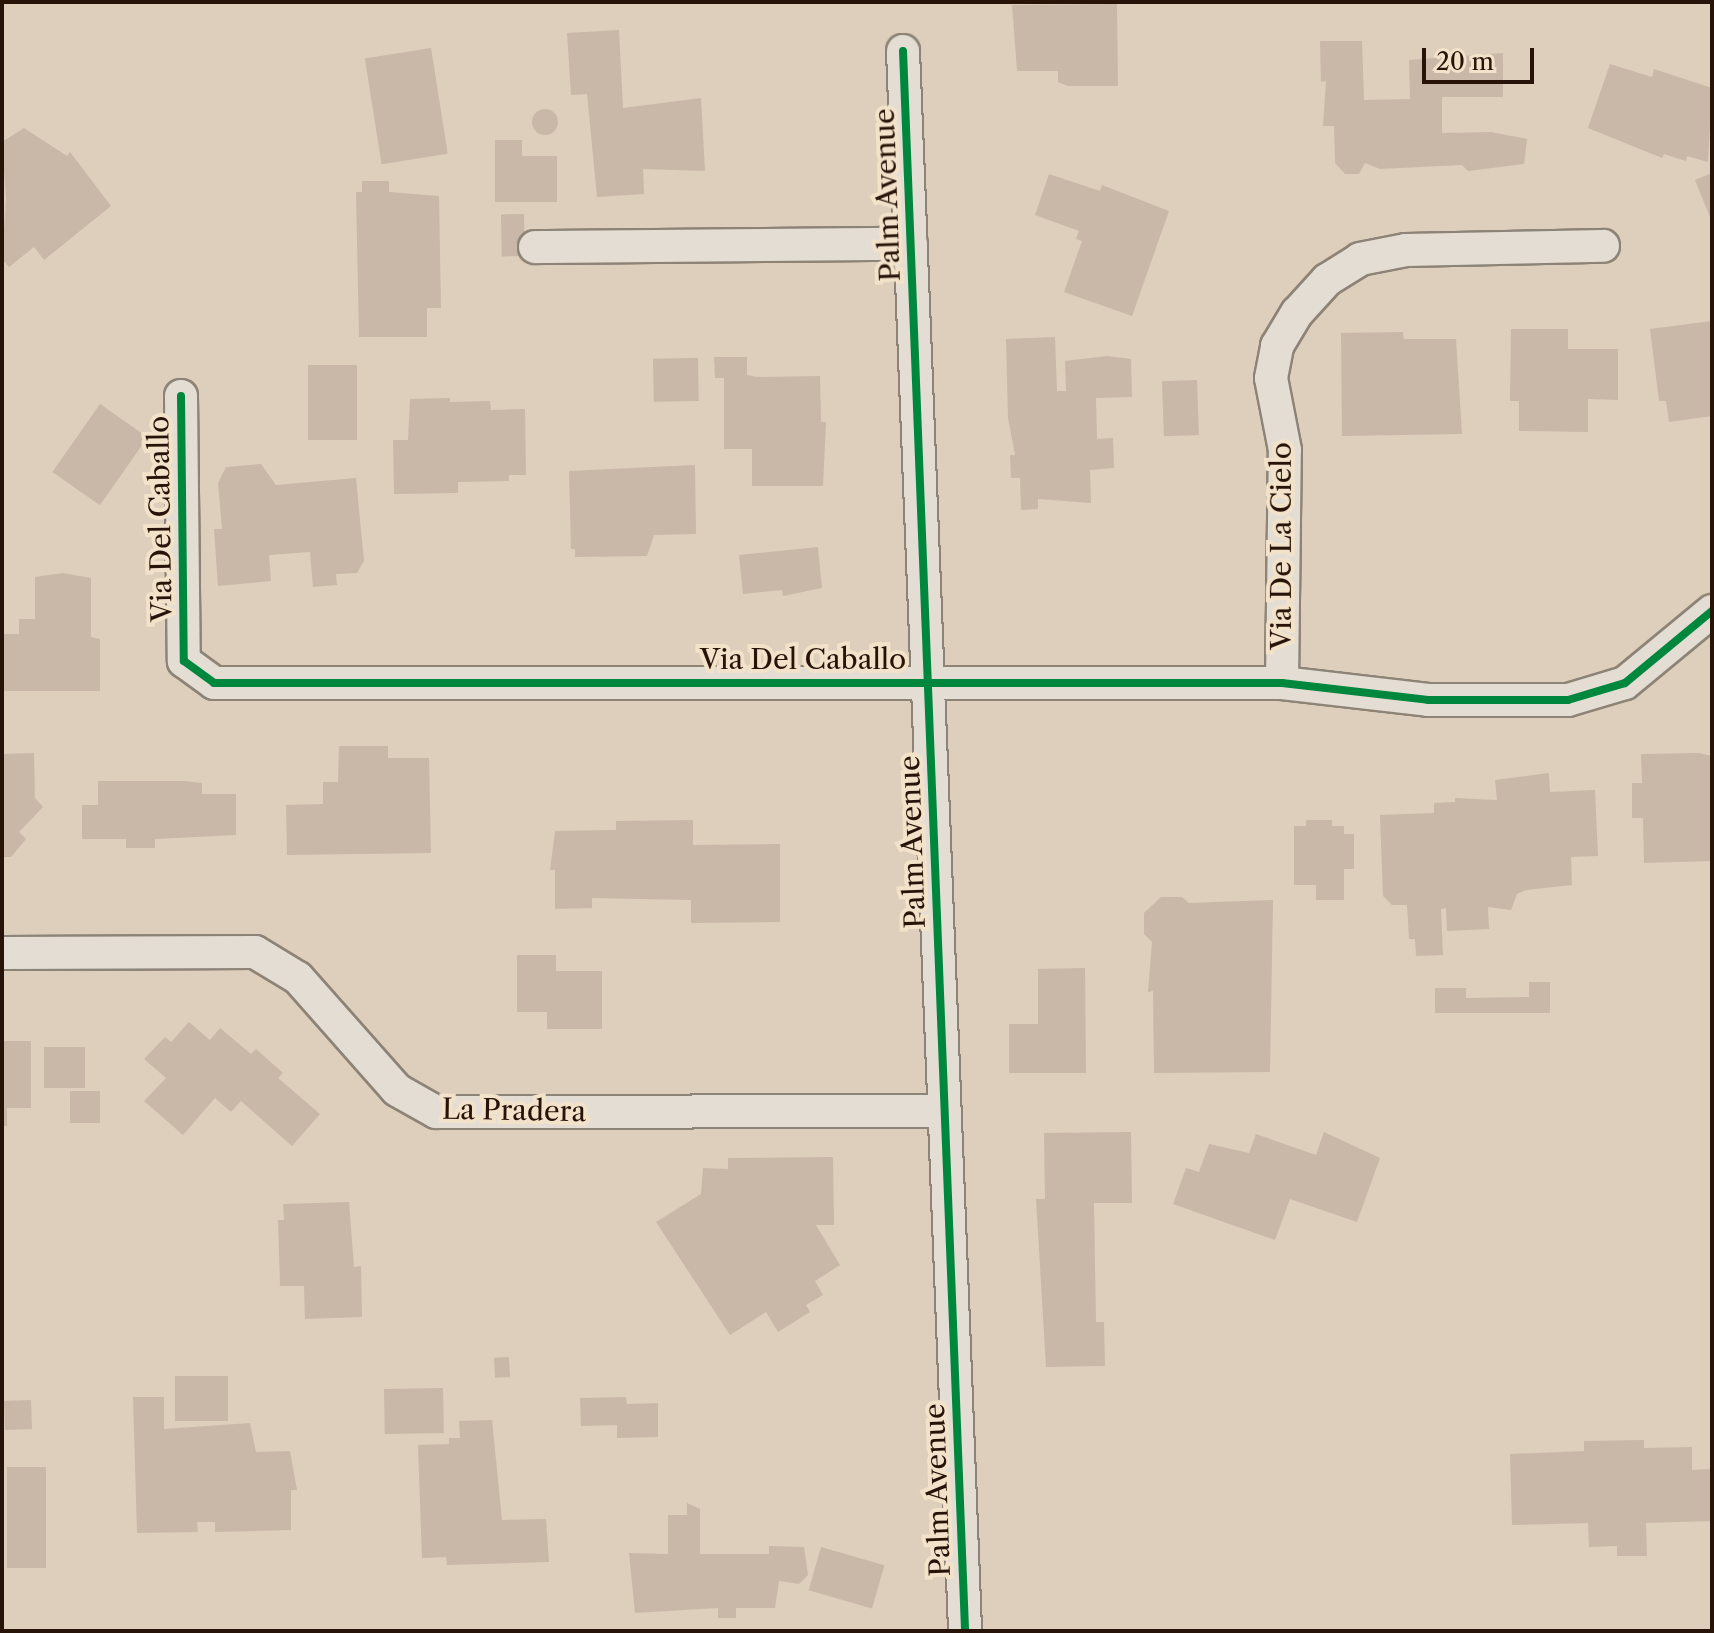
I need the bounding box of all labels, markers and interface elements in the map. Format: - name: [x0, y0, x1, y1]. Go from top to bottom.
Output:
- scale bar: [1426, 32, 1538, 82]
- text: 20 m: [1436, 47, 1494, 76]
- street label: Palm Avenue: [867, 107, 907, 283]
- street label: Via Del Caballo: [141, 415, 179, 623]
- street label: Via De La Cielo: [1264, 442, 1298, 650]
- street label: Via Del Caballo: [700, 642, 906, 676]
- street label: Palm Avenue: [892, 754, 932, 930]
- street label: La Pradera: [441, 1092, 587, 1128]
- street label: Palm Avenue: [917, 1402, 957, 1578]

